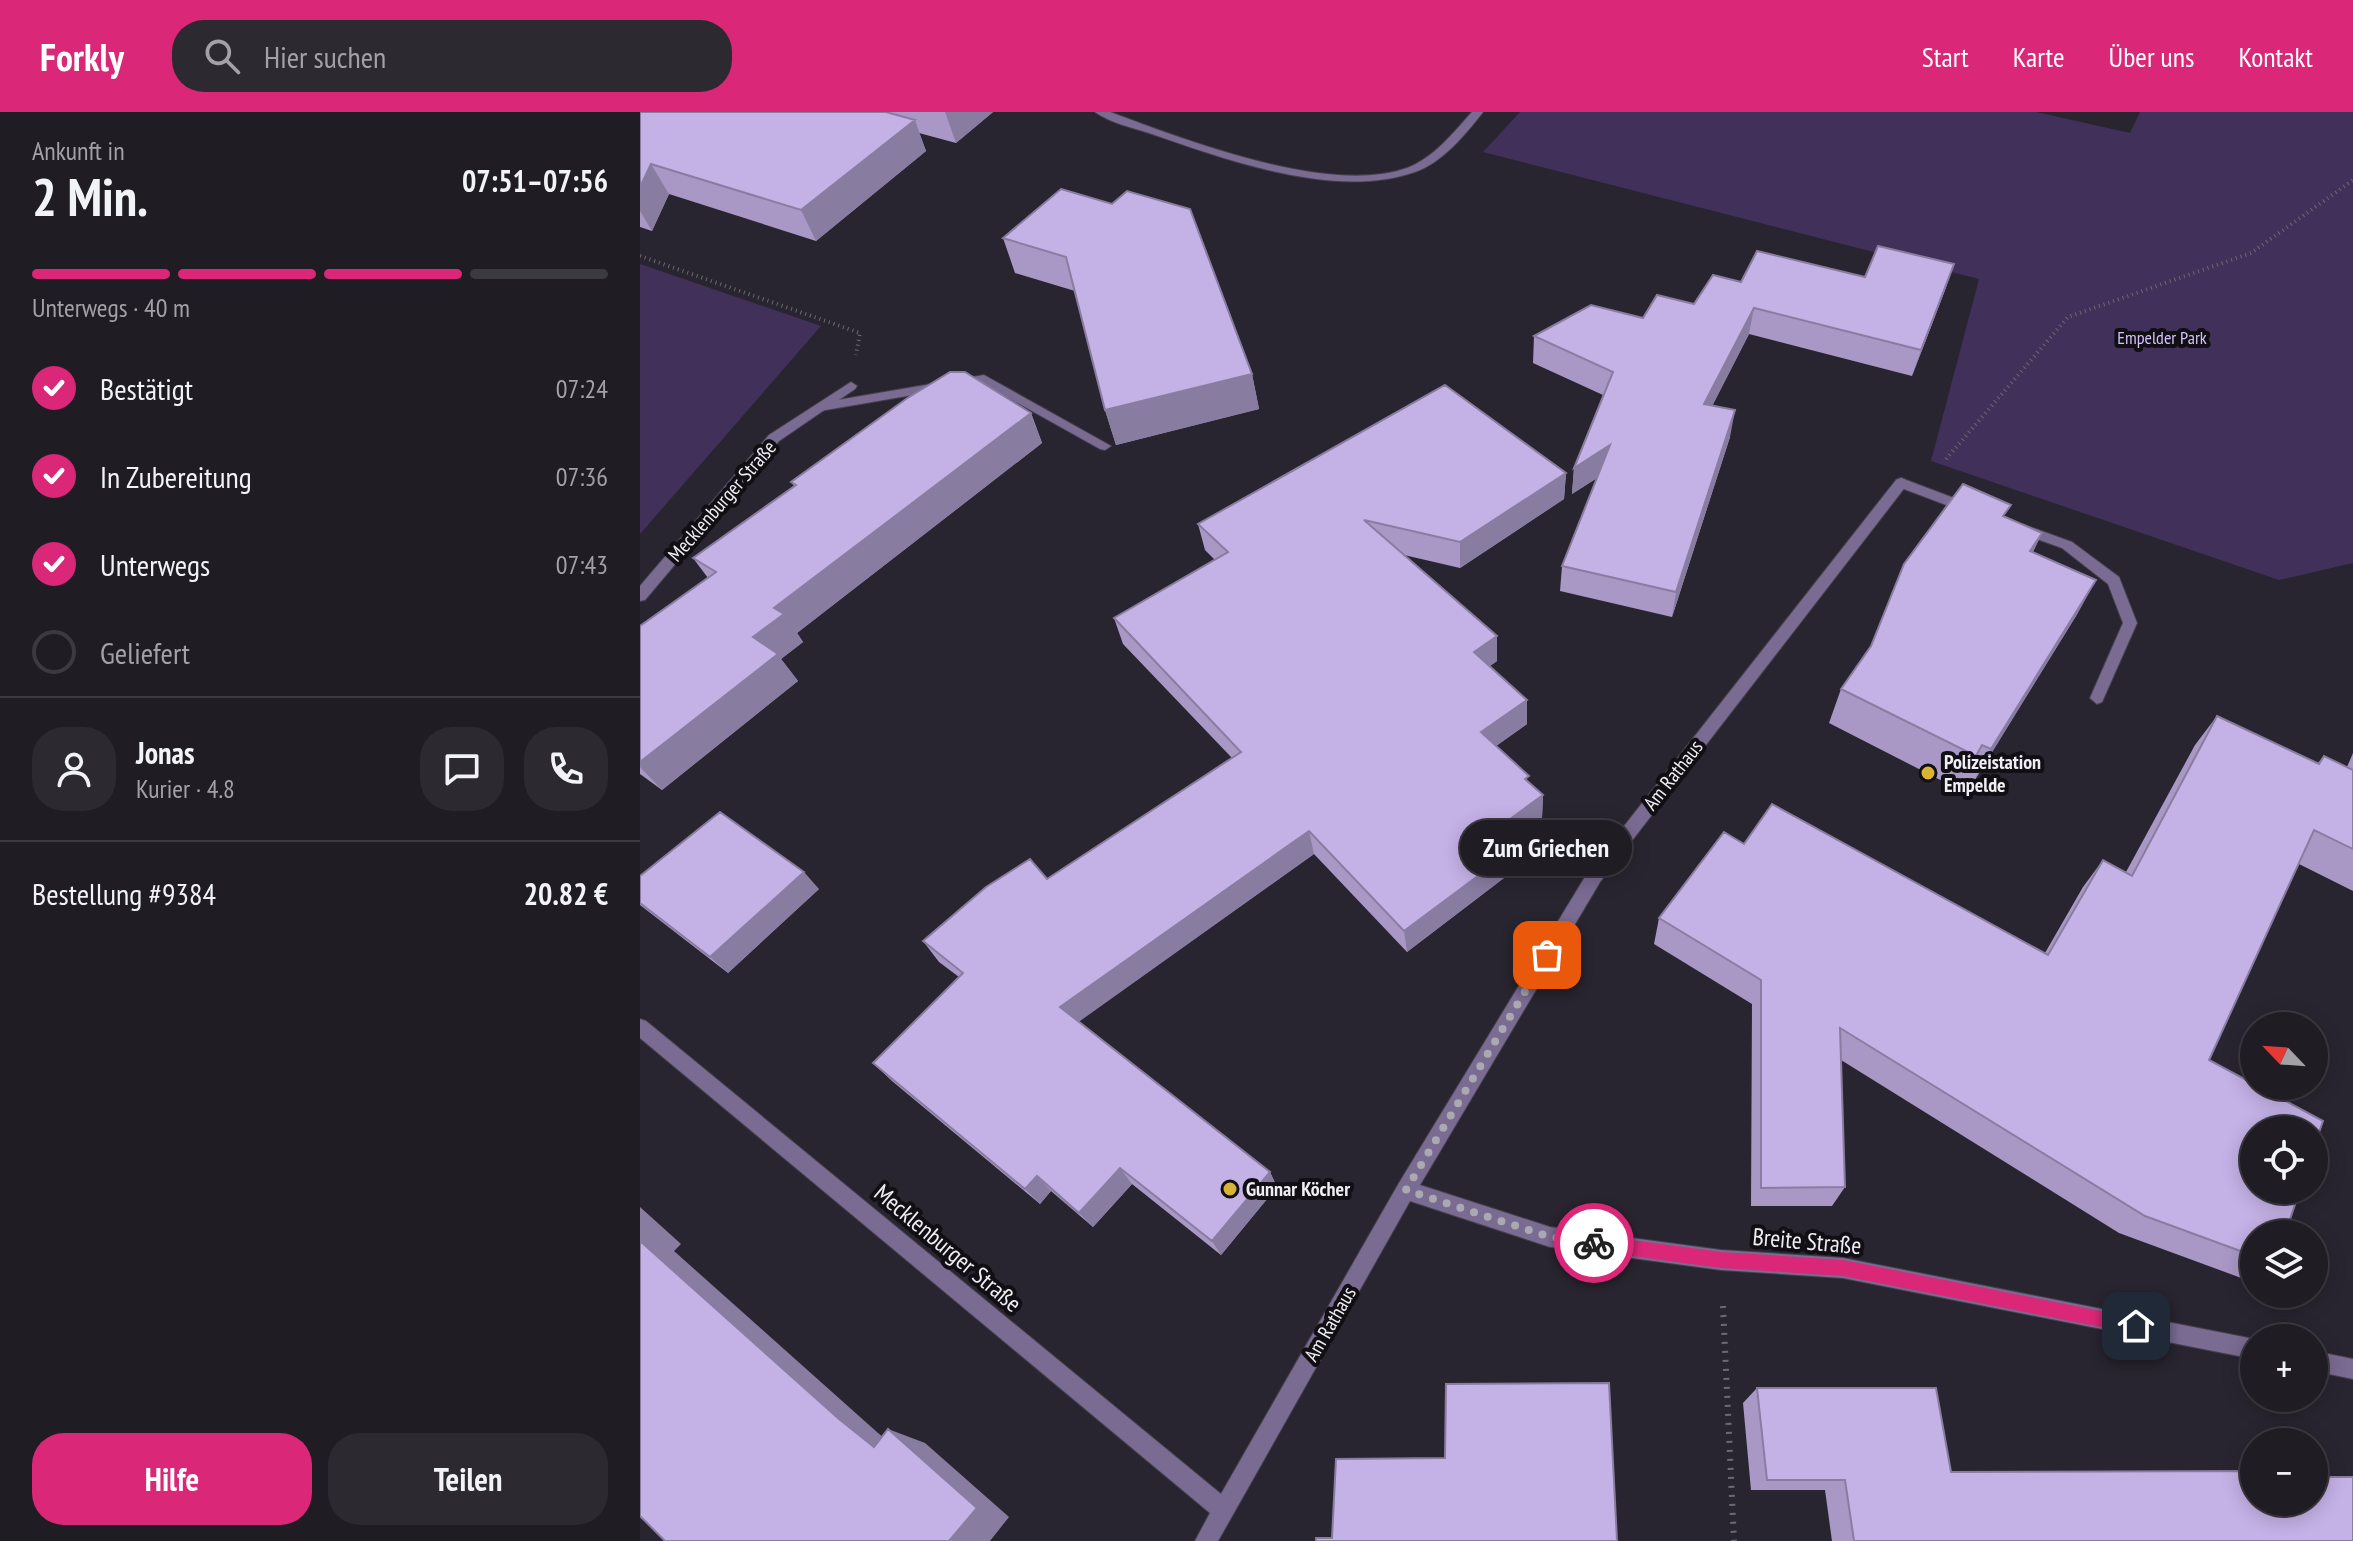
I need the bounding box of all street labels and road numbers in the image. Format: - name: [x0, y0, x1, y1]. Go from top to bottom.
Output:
- street label: Mecklenburger Straße: [662, 435, 782, 567]
- street label: Am Rathaus: [1637, 734, 1709, 815]
- street label: Mecklenburger Straße: [868, 1177, 1028, 1319]
- street label: Breite Straße: [1751, 1221, 1863, 1261]
- street label: Am Rathaus: [1298, 1282, 1362, 1366]

